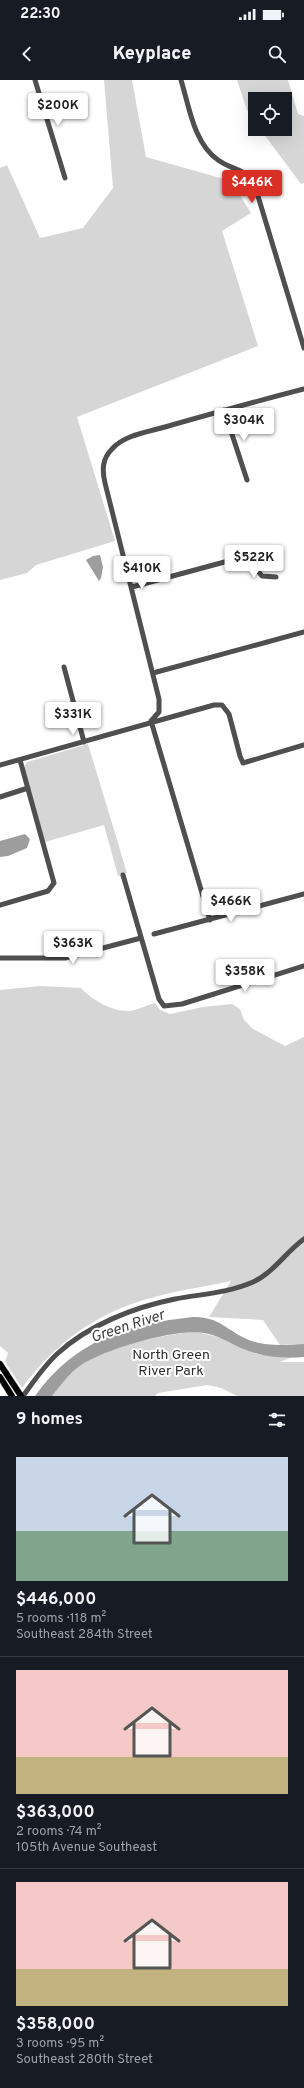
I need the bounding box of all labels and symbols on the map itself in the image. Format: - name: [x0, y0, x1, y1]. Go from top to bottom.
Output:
- pin: $200K: [30, 93, 86, 127]
- pin: $446K: [224, 170, 280, 204]
- pin: $304K: [216, 408, 272, 442]
- pin: $522K: [226, 545, 282, 579]
- pin: $410K: [114, 556, 170, 590]
- pin: $331K: [45, 702, 101, 736]
- pin: $466K: [203, 889, 259, 923]
- pin: $363K: [45, 931, 101, 965]
- pin: $358K: [217, 959, 273, 993]
- water label: Green River: [89, 1306, 169, 1348]
- park label: North Green River Park: [132, 1347, 210, 1380]

